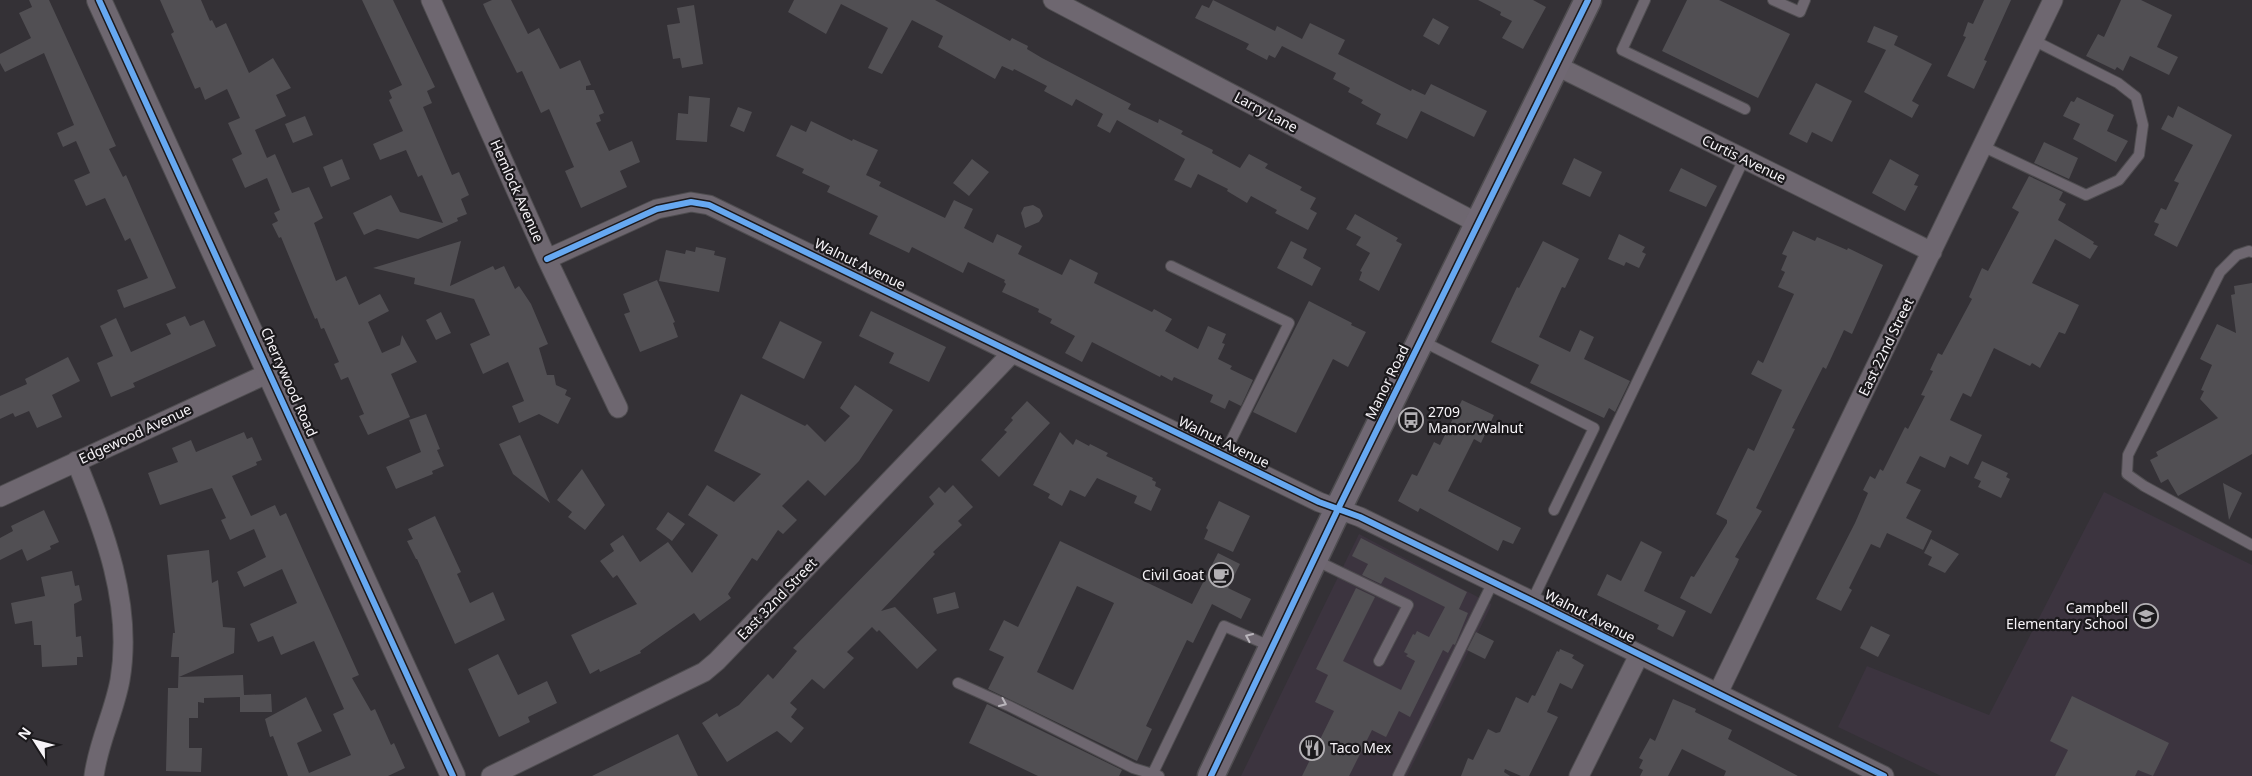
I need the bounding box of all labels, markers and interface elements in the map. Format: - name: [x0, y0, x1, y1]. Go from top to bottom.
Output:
- street label: Larry Lane: [1231, 87, 1301, 136]
- street label: Curtis Avenue: [1699, 130, 1790, 187]
- street label: Hemlock Avenue: [486, 136, 549, 245]
- street label: Walnut Avenue: [811, 233, 909, 294]
- street label: East 22nd Street: [1854, 295, 1918, 399]
- street label: Cherrywood Road: [257, 324, 322, 440]
- street label: Manor Road: [1360, 341, 1413, 422]
- street label: Edgewood Avenue: [76, 399, 194, 468]
- place label: 2709 Manor/Walnut: [1428, 402, 1523, 437]
- bus stop icon: 2709 Manor/Walnut: [1398, 407, 1424, 433]
- street label: Walnut Avenue: [1175, 411, 1273, 472]
- street label: East 32nd Street: [733, 554, 821, 644]
- cafe icon: Civil Goat: [1208, 562, 1234, 588]
- place label: Civil Goat: [1142, 565, 1204, 584]
- street label: Walnut Avenue: [1542, 585, 1639, 647]
- place label: Campbell Elementary School: [2006, 598, 2128, 633]
- school or university icon: Campbell Elementary School: [2133, 603, 2159, 629]
- one-way arrow: [1245, 632, 1254, 643]
- one-way arrow: [998, 697, 1007, 707]
- north arrow: [10, 716, 60, 766]
- text: N: [13, 723, 35, 743]
- restaurant icon: Taco Mex: [1299, 735, 1325, 761]
- place label: Taco Mex: [1330, 738, 1392, 757]

